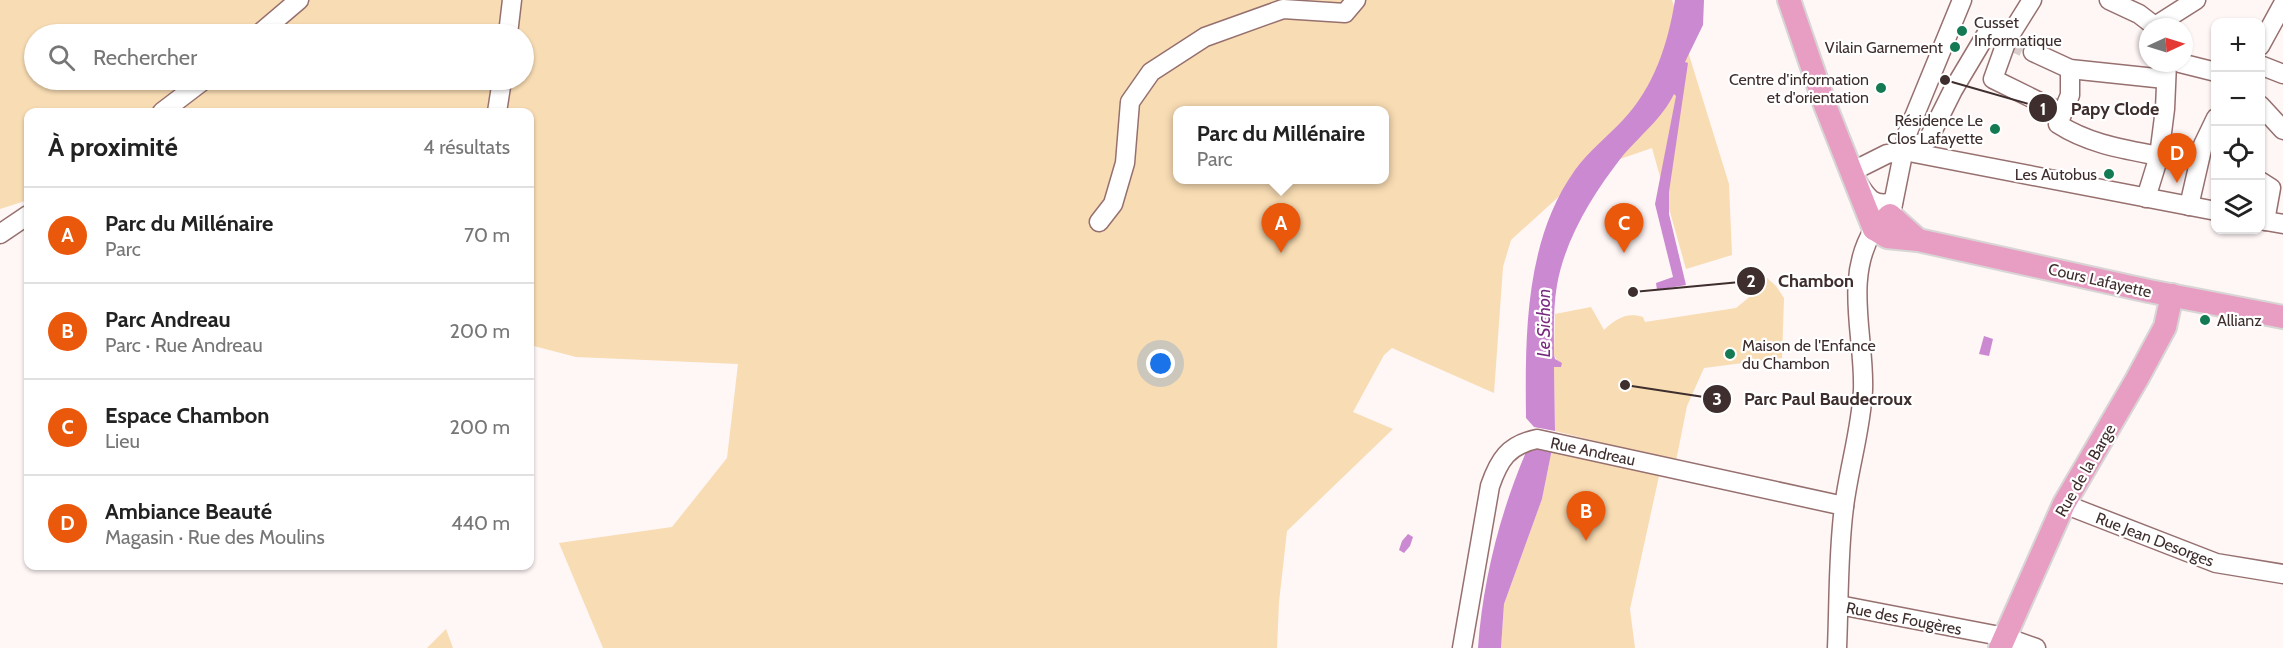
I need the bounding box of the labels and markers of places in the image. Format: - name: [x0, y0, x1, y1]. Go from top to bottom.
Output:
- place label: Cusset Informatique: [1974, 13, 2062, 50]
- marker: Cusset Informatique: [1955, 24, 1969, 38]
- place label: Vilain Garnement: [1825, 38, 1944, 57]
- marker: Vilain Garnement: [1948, 40, 1962, 54]
- place label: Centre d'information et d'orientation: [1729, 70, 1869, 107]
- marker: Centre d'information et d'orientation: [1874, 81, 1888, 95]
- callout: Papy Clode: [2028, 90, 2171, 126]
- place label: Résidence Le Clos Lafayette: [1887, 111, 1983, 148]
- marker: Résidence Le Clos Lafayette: [1988, 122, 2002, 136]
- pin: D: [2158, 134, 2196, 183]
- place label: Les Autobus: [2015, 165, 2097, 184]
- marker: Les Autobus: [2102, 167, 2116, 181]
- pin: A: [1262, 204, 1300, 253]
- pin: C: [1604, 204, 1644, 253]
- callout: Chambon: [1736, 263, 1866, 299]
- place label: Allianz: [2217, 311, 2262, 330]
- marker: Allianz: [2198, 313, 2212, 327]
- place label: Maison de l'Enfance du Chambon: [1742, 336, 1876, 373]
- marker: Maison de l'Enfance du Chambon: [1723, 347, 1737, 361]
- callout: Parc Paul Baudecroux: [1702, 381, 1924, 417]
- pin: B: [1566, 492, 1606, 541]

